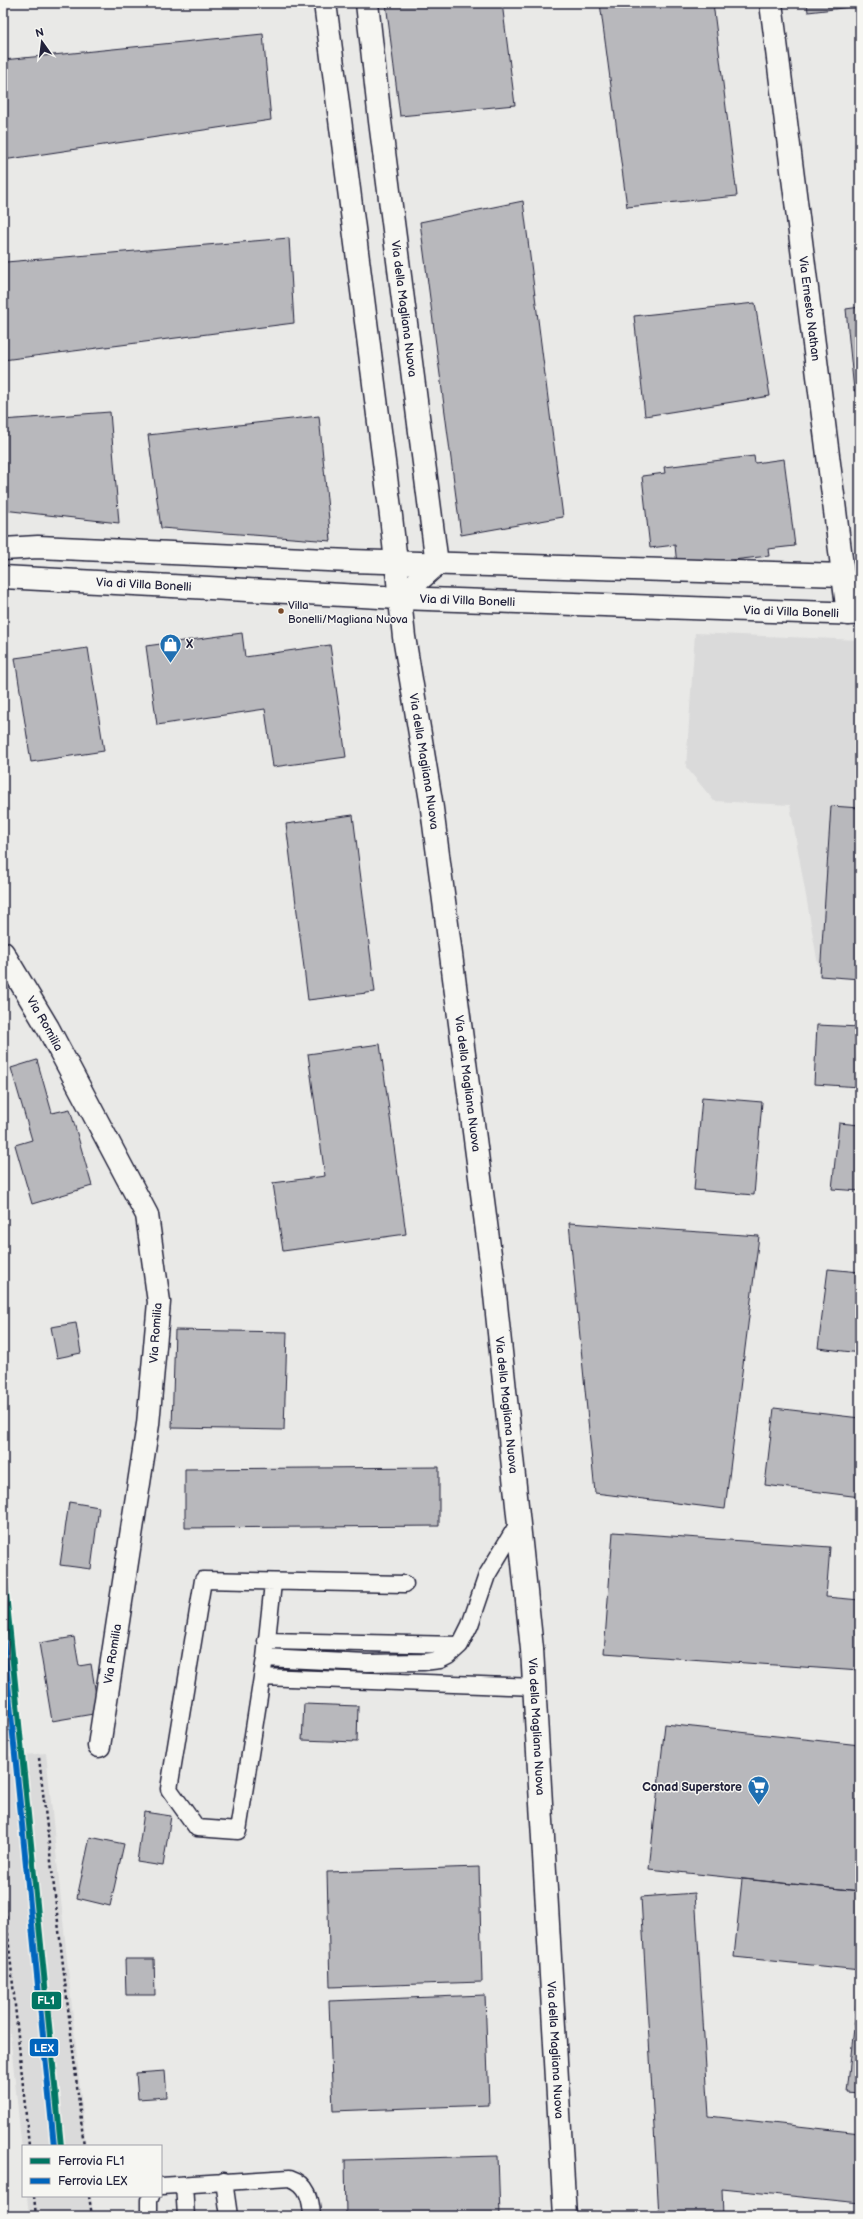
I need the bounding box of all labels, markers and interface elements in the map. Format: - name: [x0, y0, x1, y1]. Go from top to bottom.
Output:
- north arrow: [22, 22, 62, 62]
- text: N: [34, 25, 45, 40]
- street label: Via della Magliana Nuova: [388, 239, 420, 378]
- street label: Via Ernesto Nathan: [795, 255, 824, 362]
- street label: Via di Villa Bonelli: [96, 574, 192, 594]
- street label: Via di Villa Bonelli: [419, 591, 516, 610]
- place label: Villa Bonelli/Magliana Nuova: [288, 599, 408, 626]
- street label: Via di Villa Bonelli: [743, 602, 839, 621]
- marker: Villa Bonelli/Magliana Nuova: [276, 606, 286, 616]
- shop icon: X: [158, 631, 184, 664]
- place label: X: [186, 637, 193, 652]
- street label: Via della Magliana Nuova: [406, 692, 442, 831]
- street label: Via Romilia: [23, 993, 66, 1054]
- street label: Via della Magliana Nuova: [451, 1014, 484, 1153]
- street label: Via Romilia: [146, 1302, 166, 1364]
- street label: Via della Magliana Nuova: [492, 1336, 521, 1475]
- street label: Via Romilia: [101, 1623, 125, 1685]
- street label: Via della Magliana Nuova: [525, 1657, 548, 1796]
- supermarket icon: Conad Superstore: [745, 1774, 771, 1807]
- place label: Conad Superstore: [642, 1780, 742, 1795]
- street label: Via della Magliana Nuova: [544, 1981, 567, 2120]
- line badge: FL1: [31, 1991, 62, 2010]
- text: FL1: [37, 1994, 55, 2007]
- line badge: LEX: [29, 2038, 59, 2057]
- text: LEX: [34, 2042, 54, 2055]
- legend: [22, 2145, 162, 2197]
- text: Ferrovia FL1: [58, 2154, 124, 2169]
- text: Ferrovia LEX: [58, 2174, 127, 2189]

